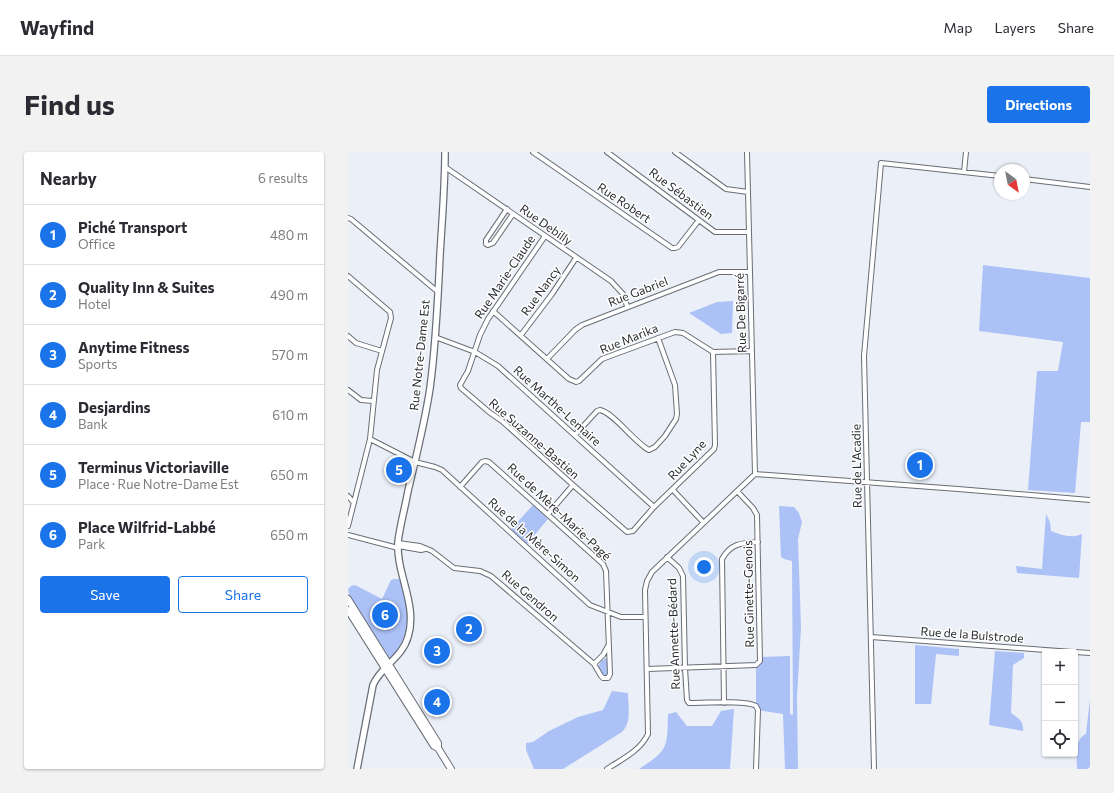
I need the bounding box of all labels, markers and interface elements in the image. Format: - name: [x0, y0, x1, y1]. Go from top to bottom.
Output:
- text: Wayfind: [20, 16, 94, 39]
- text: Map: [944, 19, 972, 36]
- text: Layers: [994, 19, 1036, 36]
- text: Share: [1058, 19, 1094, 36]
- button: Directions: [987, 86, 1090, 123]
- text: Find us: [24, 87, 115, 121]
- north arrow: [994, 164, 1030, 200]
- street label: Rue Sébastien: [647, 165, 716, 222]
- text: Nearby: [40, 168, 97, 189]
- text: 6 results: [258, 170, 308, 186]
- street label: Rue Robert: [595, 179, 654, 225]
- street label: Rue Debilly: [518, 201, 576, 247]
- text: Piché Transport: [78, 218, 187, 236]
- text: 1: [50, 227, 56, 243]
- text: 480 m: [270, 227, 308, 243]
- street label: Rue Marie-Claude: [471, 232, 537, 321]
- text: Office: [78, 236, 115, 252]
- street label: Rue Nancy: [518, 263, 563, 318]
- street label: Rue Gabriel: [606, 273, 669, 309]
- street label: Rue De Bigarré: [732, 273, 748, 353]
- text: Quality Inn & Suites: [78, 278, 215, 296]
- text: 2: [49, 287, 57, 303]
- text: 490 m: [270, 287, 308, 303]
- text: Hotel: [78, 296, 111, 312]
- street label: Rue Notre-Dame Est: [406, 298, 432, 411]
- street label: Rue Marika: [597, 320, 660, 356]
- text: Anytime Fitness: [78, 338, 190, 356]
- text: 3: [49, 347, 57, 363]
- text: 570 m: [271, 347, 308, 363]
- text: Sports: [78, 356, 118, 372]
- street label: Rue Marthe-Lemaire: [511, 362, 604, 448]
- street label: Rue Suzanne-Bastien: [487, 395, 583, 481]
- text: Desjardins: [78, 398, 151, 416]
- text: 4: [49, 407, 57, 423]
- text: 610 m: [272, 407, 308, 423]
- text: Bank: [78, 416, 108, 432]
- street label: Rue de L'Acadie: [848, 424, 864, 508]
- street label: Rue Lyne: [664, 437, 708, 482]
- pin: 1: [907, 450, 933, 480]
- pin: 5: [386, 455, 412, 485]
- text: Terminus Victoriaville: [78, 458, 229, 476]
- street label: Rue de Mère-Marie-Pagé: [505, 460, 614, 563]
- text: 5: [49, 467, 57, 483]
- text: 650 m: [270, 467, 308, 483]
- text: Place · Rue Notre-Dame Est: [78, 476, 239, 492]
- street label: Rue de la Mère-Simon: [486, 494, 584, 584]
- text: Place Wilfrid-Labbé: [78, 518, 216, 536]
- text: 6: [49, 527, 57, 543]
- text: 650 m: [270, 527, 308, 543]
- text: Park: [78, 536, 105, 552]
- street label: Rue Ginette-Genois: [740, 540, 756, 648]
- your location: [694, 557, 714, 577]
- street label: Rue Gendron: [499, 567, 562, 624]
- button: Save: [40, 576, 170, 613]
- button: Share: [178, 576, 308, 613]
- street label: Rue Annette-Bédard: [664, 578, 682, 690]
- pin: 6: [372, 600, 398, 630]
- pin: 2: [456, 614, 482, 644]
- street label: Rue de la Bulstrode: [920, 623, 1024, 645]
- pin: 3: [424, 636, 450, 666]
- map controls: [1042, 649, 1078, 757]
- button: +: [1042, 649, 1078, 685]
- button: −: [1042, 685, 1078, 721]
- pin: 4: [424, 687, 450, 717]
- button: locate: [1042, 721, 1078, 757]

